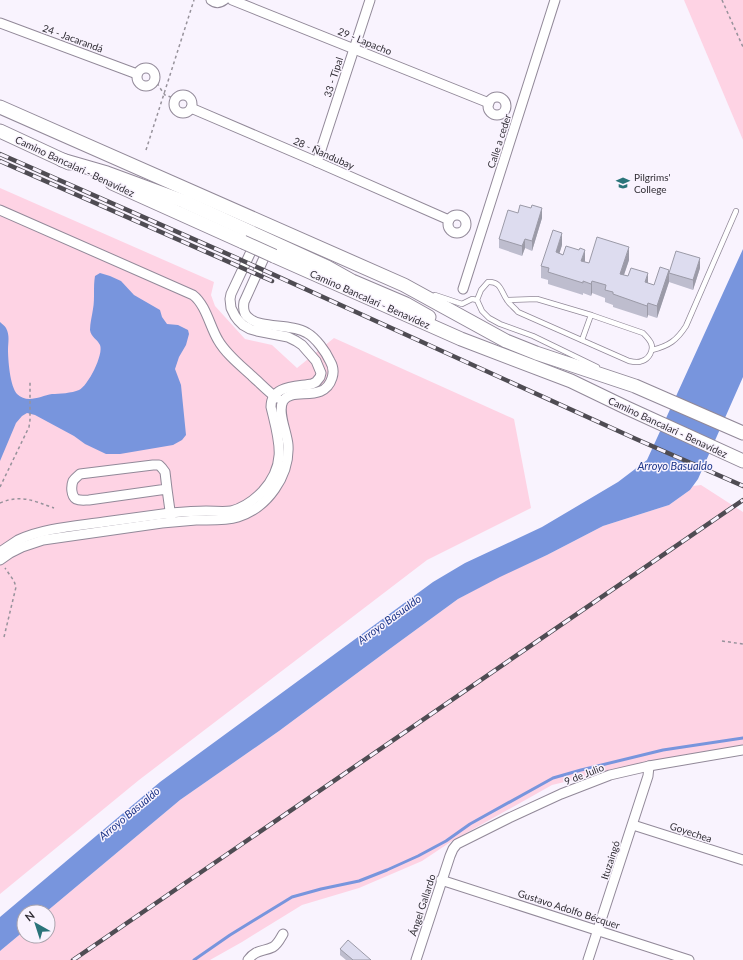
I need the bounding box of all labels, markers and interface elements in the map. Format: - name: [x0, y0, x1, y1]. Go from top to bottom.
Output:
- street label: 24 - Jacarandá: [41, 21, 105, 55]
- street label: 29 - Lapacho: [336, 25, 394, 57]
- street label: 33 - Tipal: [321, 55, 345, 99]
- street label: Calle a ceder: [485, 112, 514, 170]
- street label: Camino Bancalari - Benavídez: [14, 133, 137, 199]
- street label: 28 - Ñandubay: [292, 134, 357, 172]
- place label: Pilgrims' College: [634, 171, 671, 195]
- school or university icon: Pilgrims' College: [615, 175, 631, 191]
- street label: Camino Bancalari - Benavídez: [308, 267, 432, 331]
- street label: Camino Bancalari - Benavídez: [607, 394, 730, 460]
- water label: Arroyo Basualdo: [636, 459, 713, 472]
- water label: Arroyo Basualdo: [354, 591, 423, 647]
- street label: 9 de Julio: [562, 761, 606, 787]
- water label: Arroyo Basualdo: [95, 784, 162, 843]
- street label: Goyechea: [668, 820, 714, 844]
- street label: Ituzaingó: [598, 839, 622, 881]
- street label: Ángel Gallardo: [406, 872, 438, 937]
- street label: Gustavo Adolfo Bécquer: [516, 887, 622, 931]
- north arrow: [16, 904, 56, 944]
- text: N: [22, 908, 37, 924]

